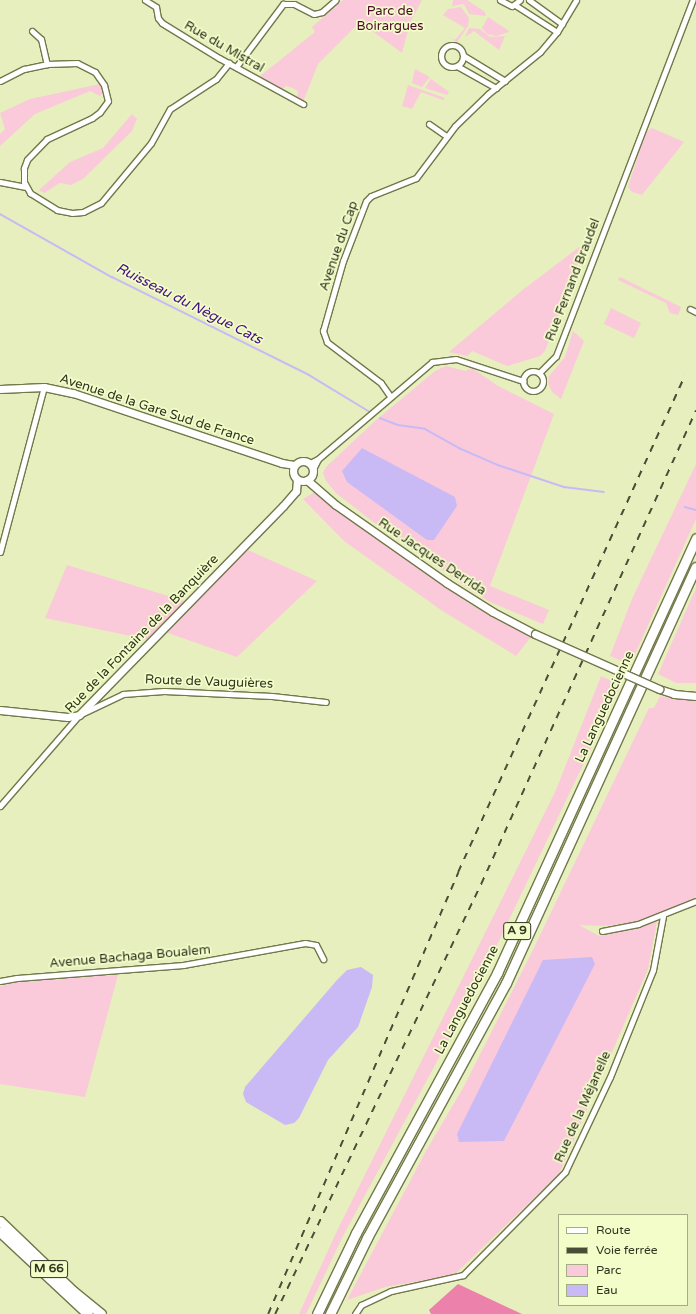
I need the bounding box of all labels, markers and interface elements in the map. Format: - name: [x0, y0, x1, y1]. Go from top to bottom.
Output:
- park label: Parc de Boirargues: [357, 4, 423, 35]
- street label: Rue du Mistral: [181, 18, 267, 76]
- street label: Avenue du Cap: [316, 199, 362, 293]
- street label: Rue Fernand Braudel: [542, 216, 604, 344]
- water label: Ruisseau du Nègue Cats: [113, 260, 265, 348]
- street label: Avenue de la Gare Sud de France: [58, 371, 256, 449]
- street label: Rue Jacques Derrida: [375, 515, 489, 599]
- street label: Rue de la Fontaine de la Banquière: [62, 552, 222, 716]
- street label: La Languedocienne: [572, 649, 638, 765]
- street label: Route de Vauguières: [145, 672, 273, 692]
- road number: A 9: [503, 921, 531, 941]
- street label: Avenue Bachaga Boualem: [49, 942, 211, 972]
- street label: La Languedocienne: [432, 943, 502, 1057]
- street label: Rue de la Méjanelle: [551, 1049, 615, 1165]
- legend: [558, 1214, 688, 1306]
- text: Route: [596, 1223, 630, 1237]
- text: Voie ferrée: [596, 1243, 658, 1257]
- road number: M 66: [30, 1259, 68, 1279]
- text: Parc: [596, 1263, 621, 1277]
- text: Eau: [596, 1283, 618, 1297]

